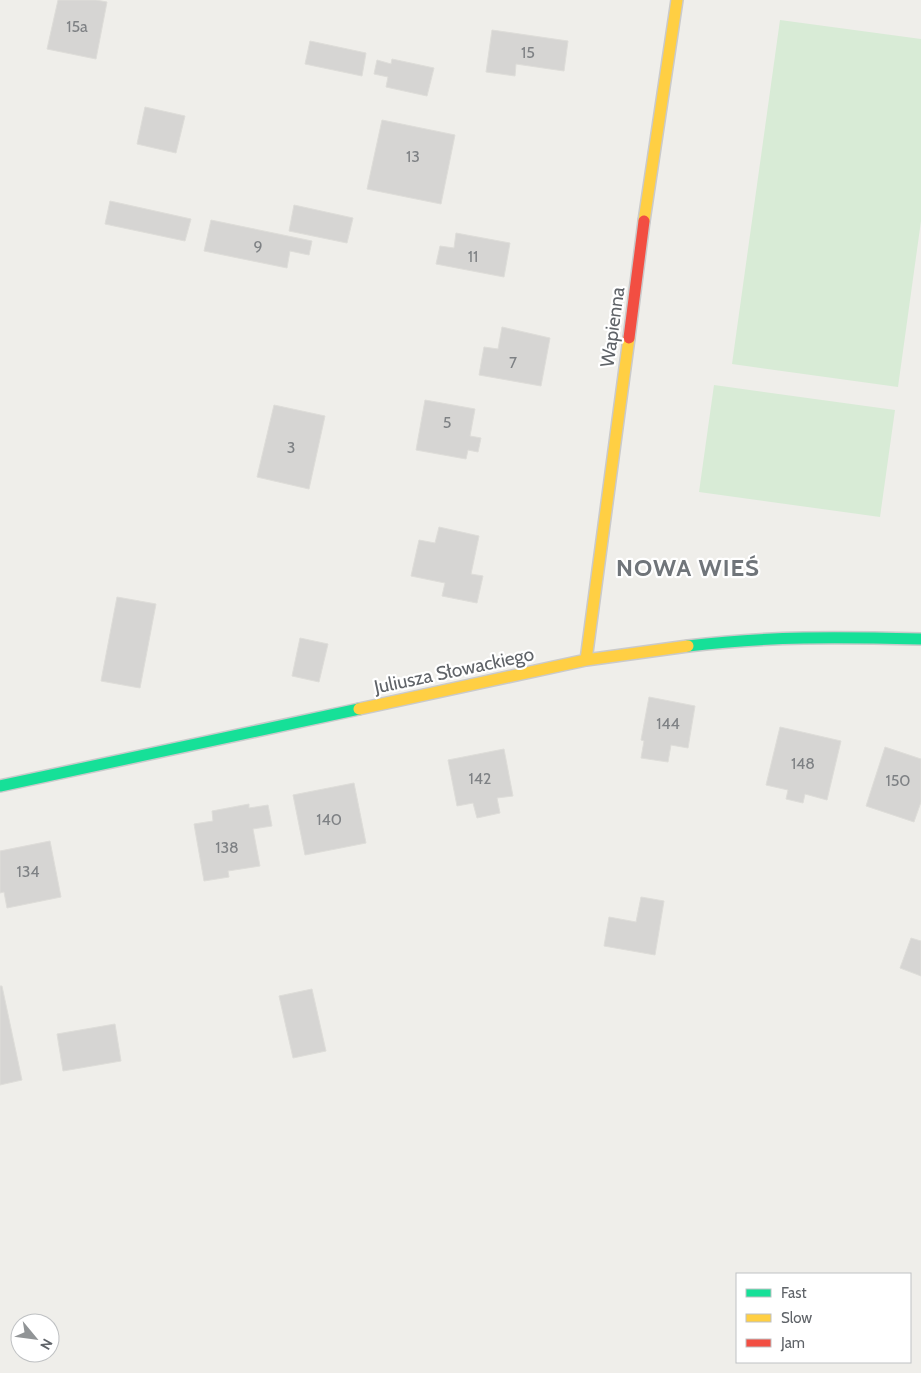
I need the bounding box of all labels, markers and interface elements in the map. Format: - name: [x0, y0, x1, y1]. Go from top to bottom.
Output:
- house number: 15a: [66, 17, 88, 36]
- house number: 15: [521, 43, 535, 62]
- house number: 13: [406, 147, 420, 166]
- house number: 9: [253, 237, 263, 256]
- house number: 11: [468, 247, 478, 266]
- street label: Wapienna: [595, 285, 630, 369]
- house number: 7: [509, 353, 517, 372]
- house number: 5: [443, 413, 451, 432]
- house number: 3: [287, 438, 295, 457]
- district label: NOWA WIEŚ: [616, 553, 760, 582]
- street label: Juliusza Słowackiego: [371, 642, 536, 699]
- house number: 144: [656, 714, 680, 733]
- house number: 148: [791, 754, 815, 773]
- house number: 142: [469, 769, 491, 788]
- house number: 150: [885, 771, 911, 790]
- house number: 140: [316, 810, 342, 829]
- house number: 138: [215, 838, 239, 857]
- house number: 134: [16, 862, 40, 881]
- legend: [736, 1273, 911, 1363]
- text: Fast: [781, 1284, 806, 1302]
- text: Slow: [781, 1309, 812, 1327]
- north arrow: [10, 1313, 60, 1363]
- text: Jam: [780, 1334, 805, 1352]
- text: N: [36, 1336, 57, 1353]

